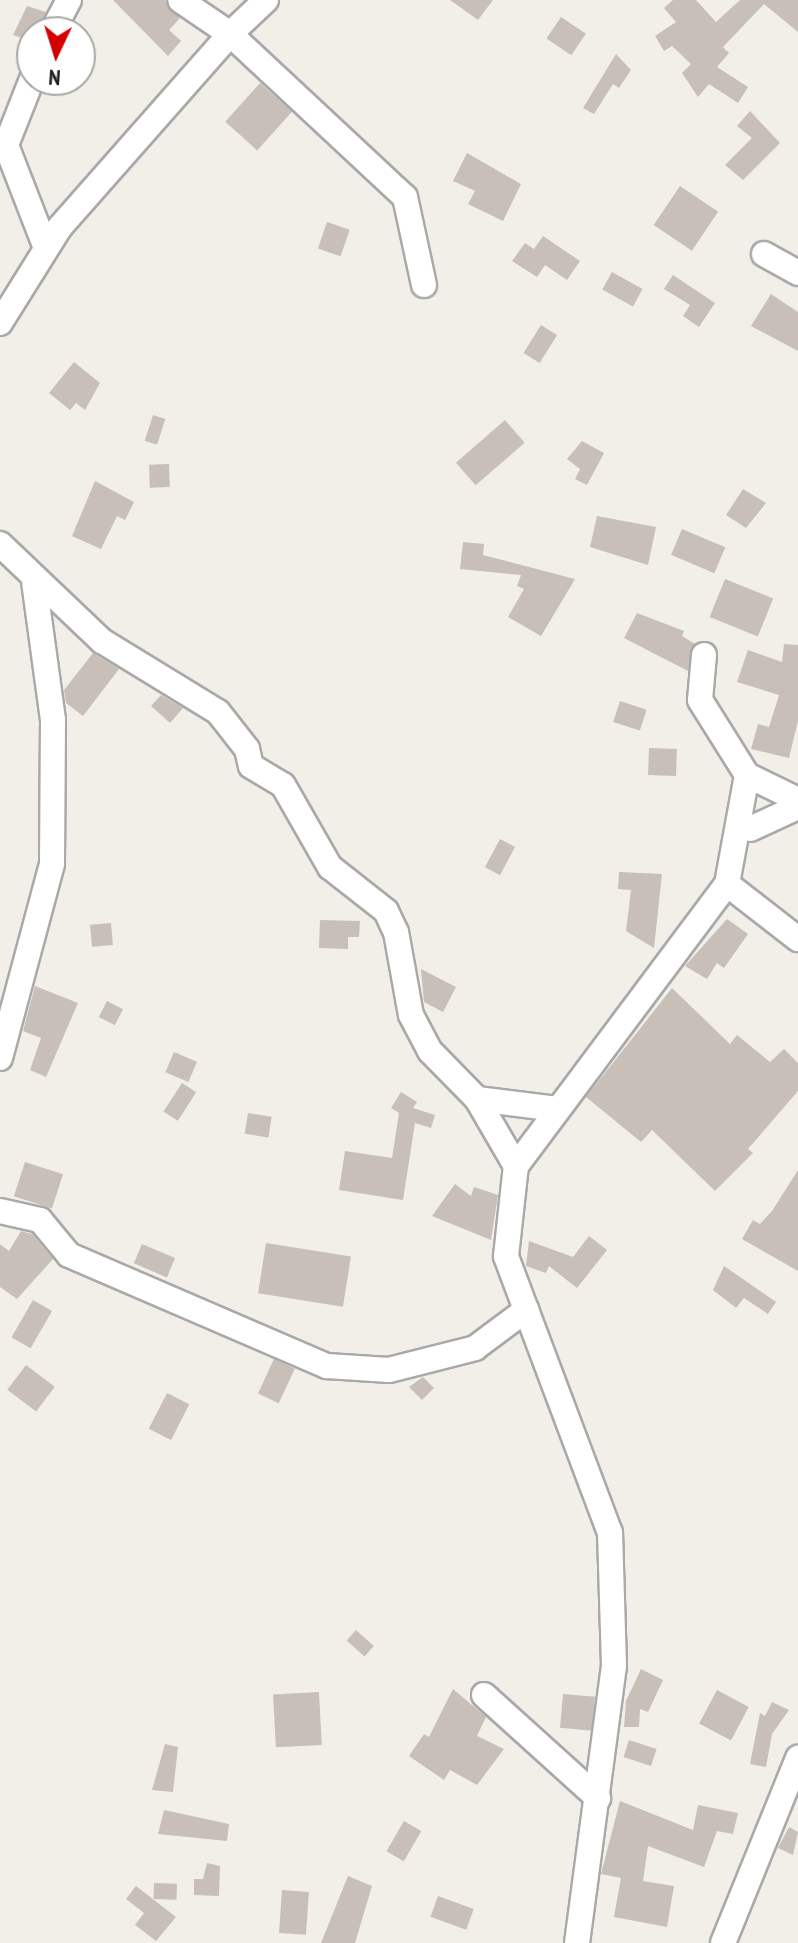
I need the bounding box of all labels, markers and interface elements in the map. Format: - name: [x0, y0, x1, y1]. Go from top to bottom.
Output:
- north arrow: [16, 16, 96, 96]
- text: N: [48, 64, 61, 92]

